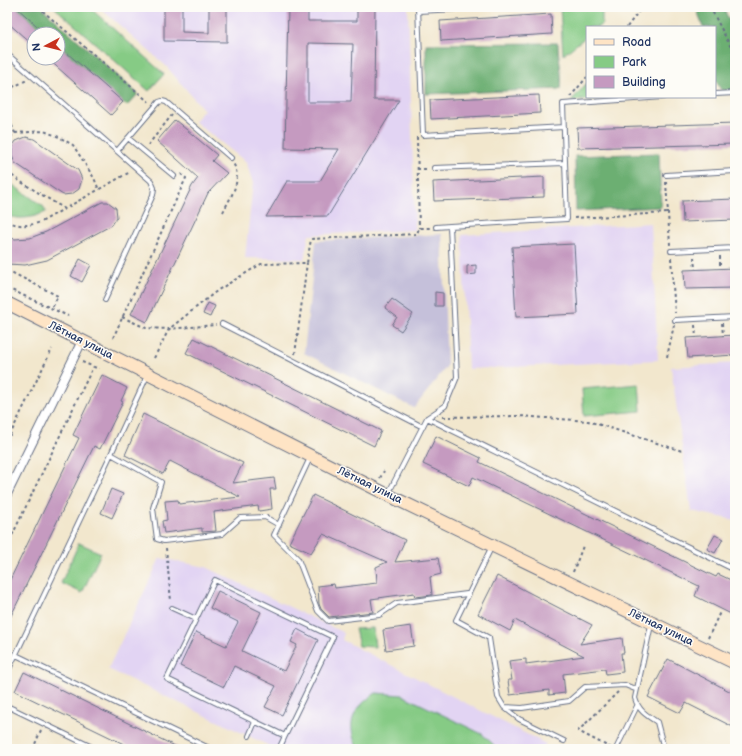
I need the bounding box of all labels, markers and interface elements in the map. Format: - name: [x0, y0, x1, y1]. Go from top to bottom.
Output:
- north arrow: [26, 26, 66, 66]
- legend: [586, 26, 716, 98]
- text: Road: [622, 35, 651, 50]
- text: N: [30, 42, 44, 52]
- text: Park: [622, 55, 646, 70]
- text: Building: [622, 75, 666, 90]
- street label: Лётная улица: [46, 318, 116, 362]
- street label: Лётная улица: [335, 463, 405, 506]
- street label: Лётная улица: [626, 605, 696, 648]

